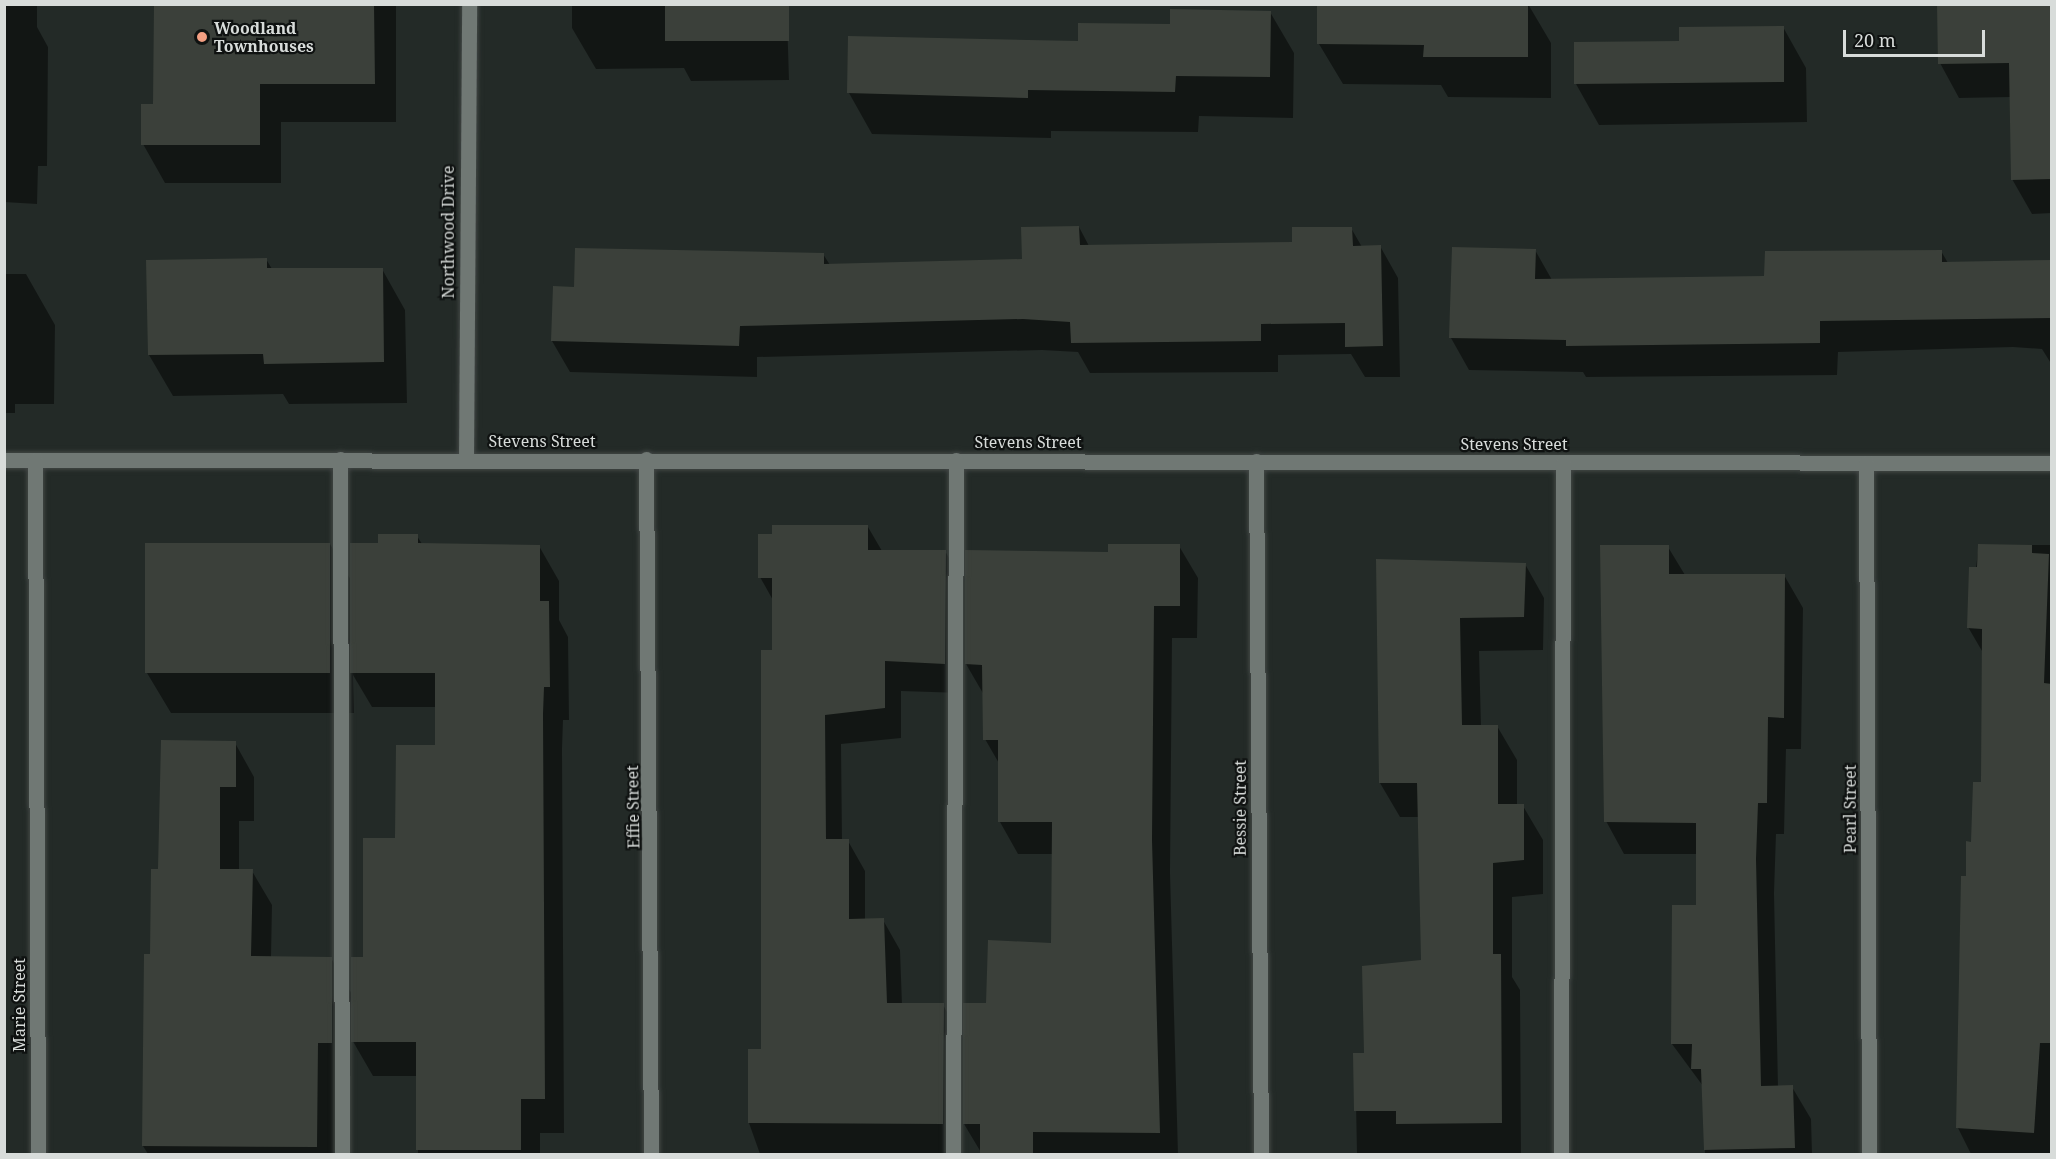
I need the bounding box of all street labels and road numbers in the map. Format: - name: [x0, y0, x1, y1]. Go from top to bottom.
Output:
- street label: Northwood Drive: [438, 165, 458, 299]
- street label: Stevens Street: [488, 431, 596, 451]
- street label: Stevens Street: [974, 432, 1082, 452]
- street label: Stevens Street: [1460, 434, 1568, 454]
- street label: Bessie Street: [1230, 760, 1250, 856]
- street label: Effie Street: [623, 765, 643, 849]
- street label: Pearl Street: [1840, 765, 1860, 853]
- street label: Marie Street: [9, 958, 29, 1052]

